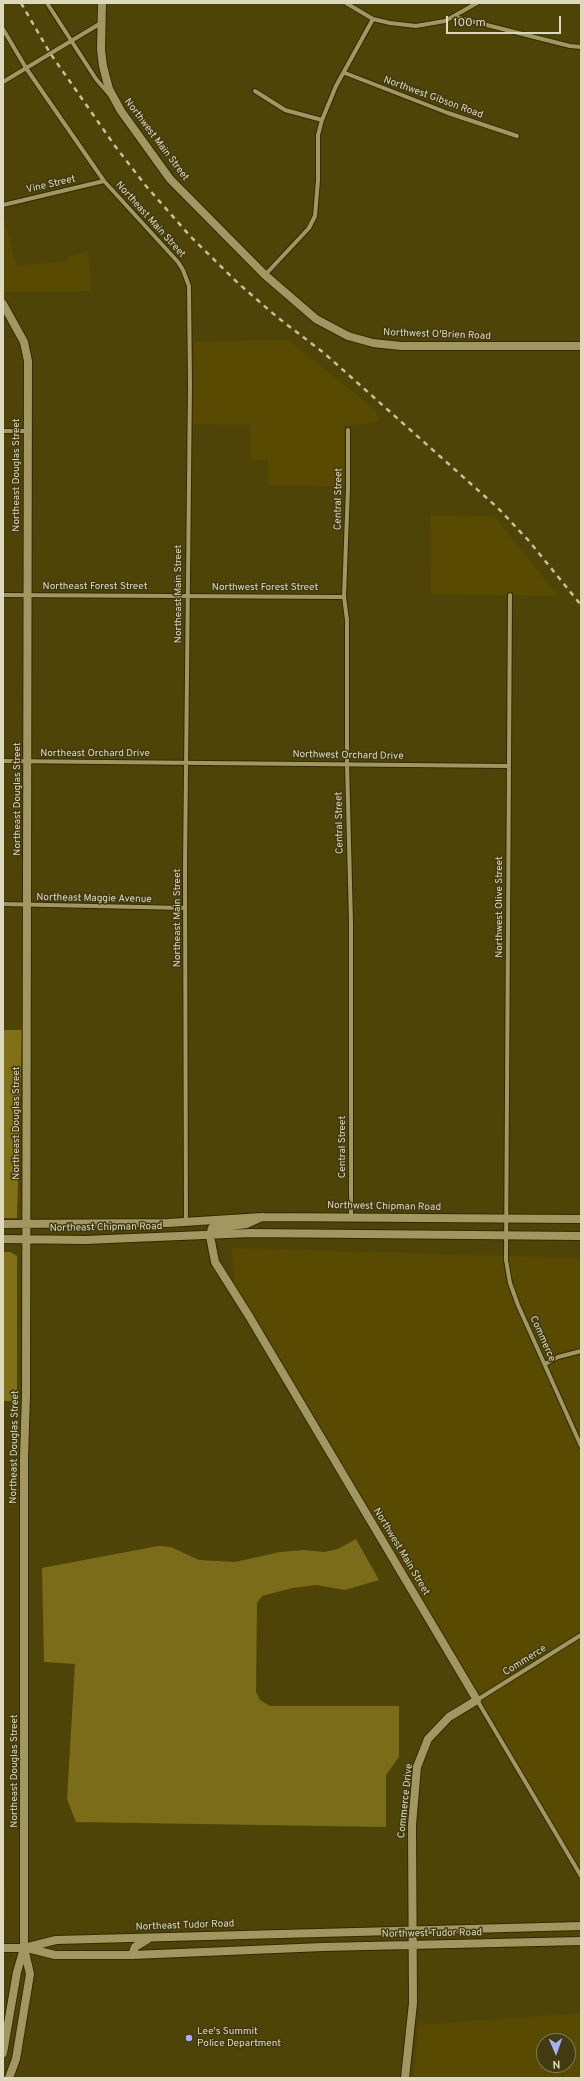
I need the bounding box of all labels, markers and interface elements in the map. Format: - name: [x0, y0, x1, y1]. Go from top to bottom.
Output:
- scale bar: [448, 8, 563, 34]
- text: 100 m: [453, 15, 486, 31]
- street label: Northwest Gibson Road: [382, 74, 484, 122]
- street label: Northwest Main Street: [121, 97, 191, 183]
- street label: Vine Street: [25, 174, 77, 196]
- street label: Northeast Main Street: [113, 179, 187, 261]
- street label: Northwest O'Brien Road: [383, 327, 491, 343]
- street label: Northeast Douglas Street: [11, 418, 23, 532]
- street label: Central Street: [332, 468, 346, 530]
- street label: Northeast Main Street: [173, 545, 185, 643]
- street label: Northeast Forest Street: [43, 581, 147, 593]
- street label: Northwest Forest Street: [212, 582, 318, 594]
- street label: Northeast Douglas Street: [12, 742, 24, 856]
- street label: Northeast Orchard Drive: [40, 748, 150, 760]
- street label: Northwest Orchard Drive: [292, 749, 404, 763]
- street label: Central Street: [333, 792, 347, 854]
- street label: Northwest Olive Street: [494, 856, 506, 958]
- street label: Northeast Main Street: [172, 869, 184, 967]
- street label: Northeast Maggie Avenue: [36, 892, 152, 906]
- street label: Northeast Douglas Street: [11, 1066, 23, 1180]
- street label: Central Street: [337, 1116, 349, 1178]
- street label: Northwest Chipman Road: [327, 1200, 441, 1214]
- street label: Northeast Chipman Road: [50, 1221, 162, 1235]
- street label: Commerce: [527, 1314, 557, 1364]
- street label: Northeast Douglas Street: [8, 1390, 22, 1504]
- street label: Northwest Main Street: [370, 1506, 432, 1598]
- street label: Commerce: [501, 1643, 549, 1679]
- street label: Northeast Douglas Street: [9, 1714, 21, 1828]
- street label: Commerce Drive: [396, 1763, 416, 1839]
- street label: Northeast Tudor Road: [135, 1918, 235, 1934]
- street label: Northwest Tudor Road: [382, 1927, 482, 1941]
- place label: Lee's Summit Police Department: [197, 2026, 281, 2050]
- marker: Lee's Summit Police Department: [184, 2033, 194, 2043]
- north arrow: [536, 2033, 576, 2073]
- text: N: [552, 2057, 561, 2071]

